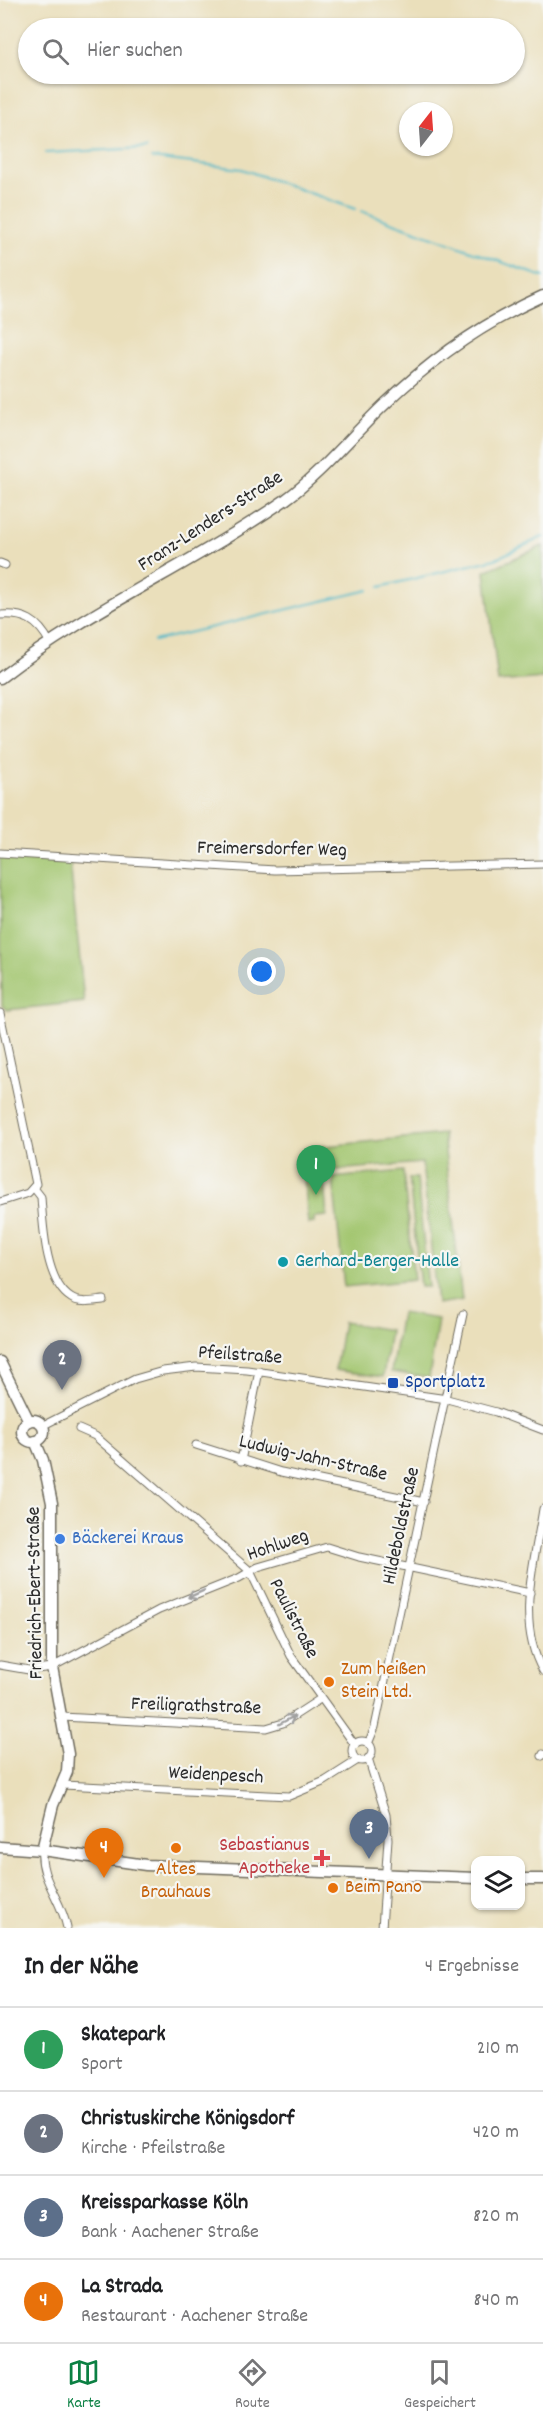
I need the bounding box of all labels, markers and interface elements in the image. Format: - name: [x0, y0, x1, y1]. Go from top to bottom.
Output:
- search box: [18, 18, 525, 84]
- icon: search: [39, 35, 72, 68]
- text: Hier suchen: [87, 36, 183, 67]
- north arrow: [399, 102, 453, 156]
- street label: Franz-Lenders-Straße: [133, 464, 289, 579]
- street label: Freimersdorfer Weg: [197, 835, 347, 865]
- your location: [247, 957, 276, 986]
- pin: 1: [296, 1146, 336, 1195]
- place label: Gerhard-Berger-Halle: [295, 1248, 459, 1276]
- marker: Gerhard-Berger-Halle: [276, 1255, 290, 1269]
- street label: Pfeilstraße: [197, 1339, 283, 1373]
- pin: 2: [42, 1340, 82, 1390]
- place label: Sportplatz: [405, 1369, 485, 1397]
- marker: Sportplatz: [386, 1376, 400, 1390]
- street label: Ludwig-Jahn-Straße: [236, 1428, 390, 1490]
- street label: Hildeboldstraße: [376, 1464, 428, 1587]
- street label: Friedrich-Ebert-Straße: [20, 1506, 52, 1680]
- street label: Hohlweg: [243, 1522, 313, 1570]
- place label: Bäckerei Kraus: [72, 1525, 184, 1553]
- marker: Bäckerei Kraus: [53, 1532, 67, 1546]
- street label: Paulistraße: [261, 1574, 325, 1664]
- one-way arrow: [188, 1588, 206, 1600]
- place label: Zum heißen Stein Ltd.: [341, 1656, 426, 1707]
- marker: Zum heißen Stein Ltd.: [322, 1675, 336, 1689]
- street label: Freiligrathstraße: [130, 1691, 262, 1723]
- one-way arrow: [278, 1714, 295, 1726]
- street label: Weidenpesch: [168, 1760, 264, 1792]
- pin: 3: [350, 1810, 388, 1859]
- pin: 4: [84, 1828, 124, 1878]
- place label: Sebastianus Apotheke: [219, 1832, 310, 1883]
- marker: Altes Brauhaus: [169, 1841, 183, 1855]
- marker: Sebastianus Apotheke: [315, 1851, 329, 1865]
- place label: Altes Brauhaus: [141, 1856, 211, 1907]
- map controls: [471, 1856, 525, 1910]
- button: layers: [471, 1856, 525, 1910]
- place label: Beim Pano: [345, 1874, 422, 1902]
- marker: Beim Pano: [326, 1881, 340, 1895]
- text: In der Nähe: [24, 1949, 138, 1986]
- text: 4 Ergebnisse: [425, 1953, 519, 1981]
- text: Skatepark: [81, 2020, 165, 2051]
- text: 1: [41, 2035, 46, 2063]
- text: 210 m: [477, 2035, 519, 2063]
- text: Sport: [81, 2051, 123, 2079]
- text: Christuskirche Königsdorf: [81, 2104, 294, 2135]
- text: 2: [39, 2119, 48, 2147]
- text: 420 m: [473, 2119, 519, 2147]
- text: Kirche · Pfeilstraße: [81, 2135, 225, 2163]
- text: Kreissparkasse Köln: [81, 2188, 248, 2219]
- text: 3: [39, 2203, 48, 2231]
- text: 820 m: [473, 2203, 519, 2231]
- text: Bank · Aachener Straße: [81, 2219, 259, 2247]
- text: La Strada: [81, 2272, 162, 2303]
- text: 4: [39, 2287, 48, 2315]
- text: 840 m: [473, 2287, 519, 2315]
- text: Restaurant · Aachener Straße: [81, 2303, 308, 2331]
- tab: Karte: [67, 2356, 101, 2415]
- tab: Route: [235, 2356, 270, 2415]
- tab: Gespeichert: [404, 2356, 476, 2415]

